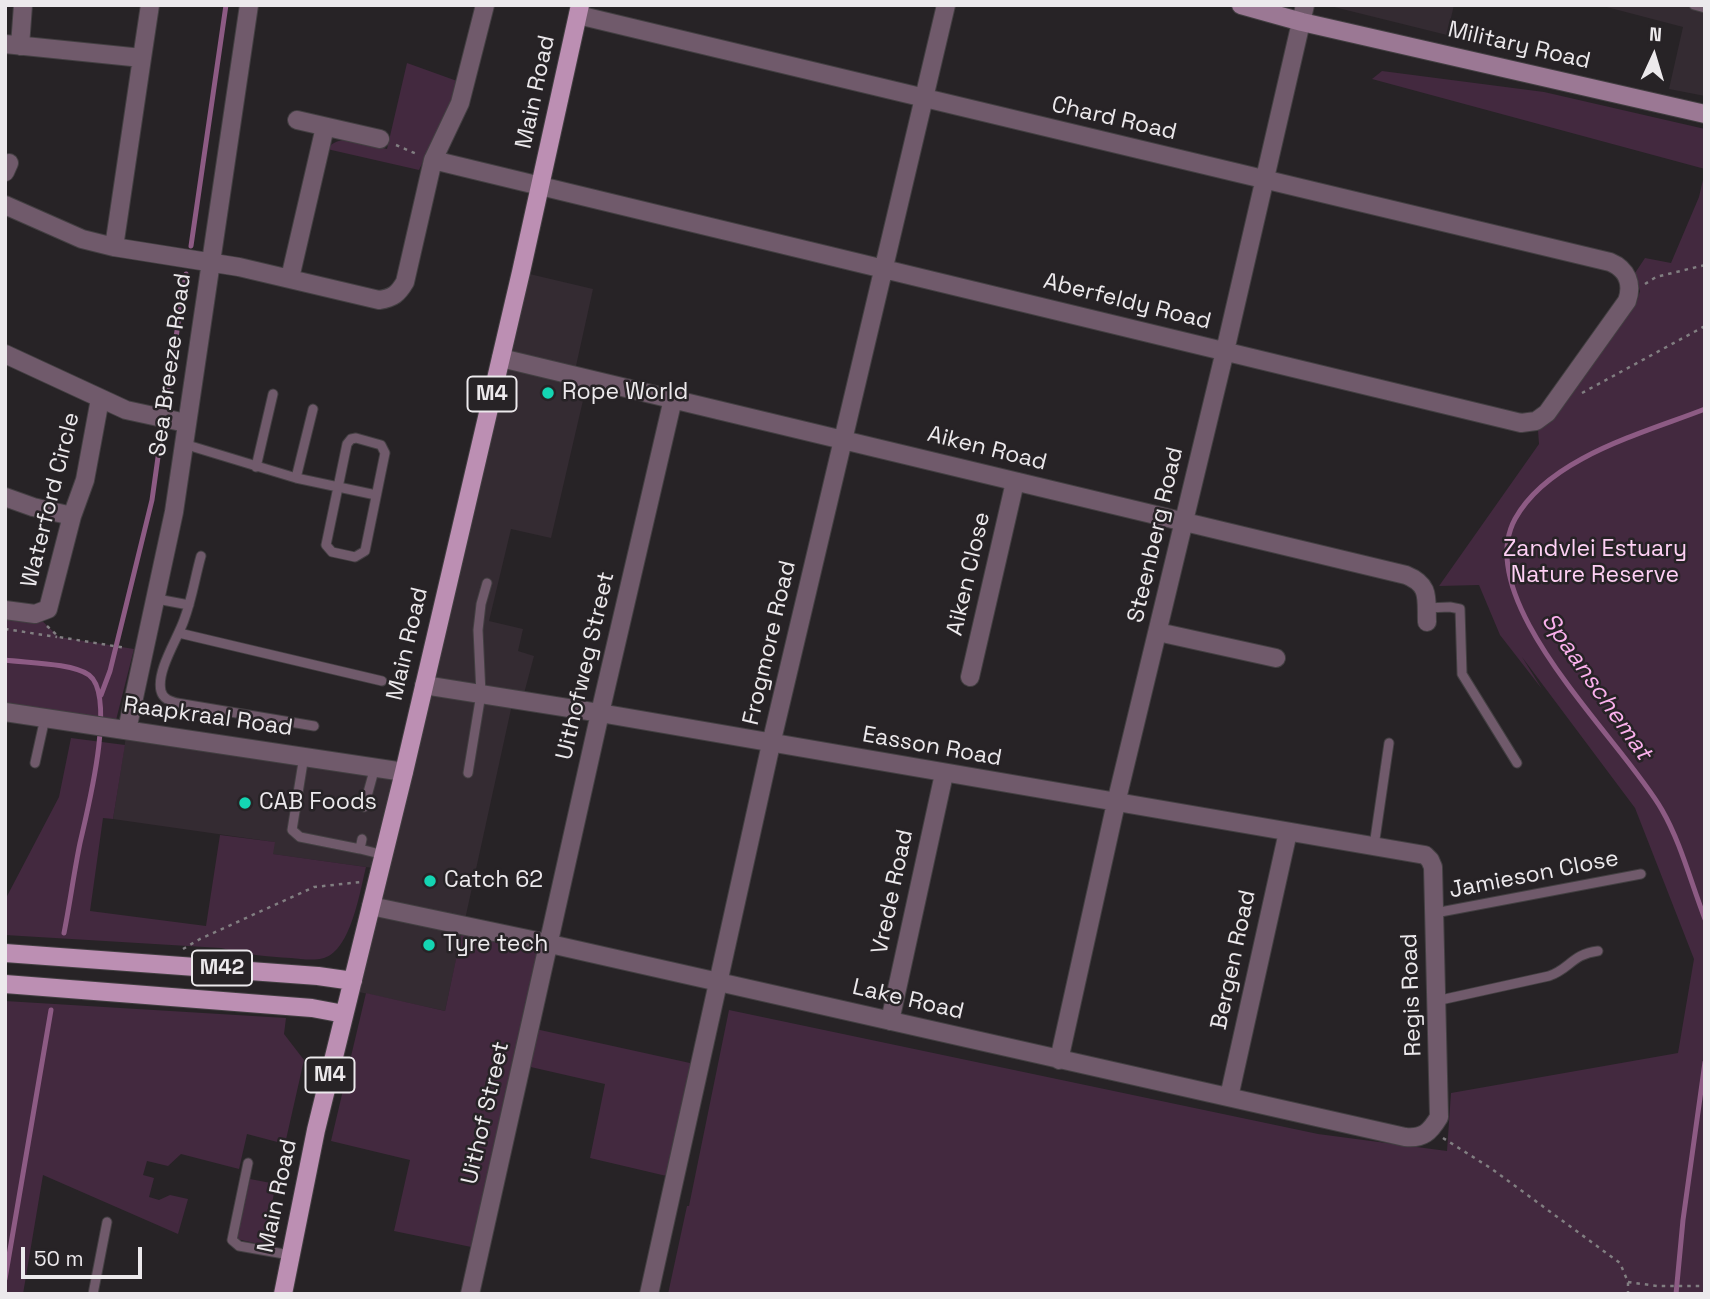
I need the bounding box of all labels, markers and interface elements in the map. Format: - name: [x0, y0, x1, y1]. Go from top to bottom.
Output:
- street label: Military Road: [1445, 16, 1593, 76]
- north arrow: [1619, 21, 1689, 91]
- text: N: [1648, 22, 1663, 47]
- street label: Main Road: [511, 33, 561, 151]
- street label: Chard Road: [1049, 91, 1179, 147]
- street label: Aberfeldy Road: [1040, 268, 1214, 336]
- street label: Sea Breeze Road: [144, 272, 198, 458]
- road number: M4: [468, 376, 516, 412]
- place label: Rope World: [562, 379, 688, 407]
- marker: Rope World: [540, 385, 556, 401]
- street label: Waterford Circle: [16, 410, 86, 590]
- street label: Aiken Road: [924, 421, 1050, 477]
- street label: Steenberg Road: [1122, 444, 1190, 626]
- street label: Aiken Close: [941, 510, 997, 638]
- park label: Zandvlei Estuary Nature Reserve: [1503, 536, 1687, 590]
- street label: Frogmore Road: [738, 558, 802, 728]
- street label: Uithofweg Street: [551, 569, 621, 763]
- street label: Main Road: [382, 585, 434, 703]
- water label: Spaanschemat: [1535, 608, 1657, 766]
- street label: Raapkraal Road: [121, 691, 295, 743]
- street label: Easson Road: [860, 721, 1004, 773]
- place label: CAB Foods: [259, 789, 377, 817]
- marker: CAB Foods: [237, 795, 253, 811]
- street label: Vrede Road: [866, 827, 920, 957]
- street label: Jamieson Close: [1447, 845, 1621, 905]
- place label: Catch 62: [444, 867, 543, 895]
- marker: Catch 62: [422, 873, 438, 889]
- street label: Bergen Road: [1206, 888, 1262, 1032]
- place label: Tyre tech: [443, 931, 548, 959]
- street label: Regis Road: [1396, 933, 1428, 1057]
- marker: Tyre tech: [421, 937, 437, 953]
- road number: M42: [192, 950, 252, 986]
- street label: Lake Road: [850, 974, 966, 1026]
- street label: Uithof Street: [456, 1039, 516, 1187]
- road number: M4: [306, 1058, 354, 1092]
- street label: Main Road: [253, 1137, 303, 1255]
- scale bar: [24, 1232, 145, 1276]
- text: 50 m: [34, 1245, 84, 1272]

